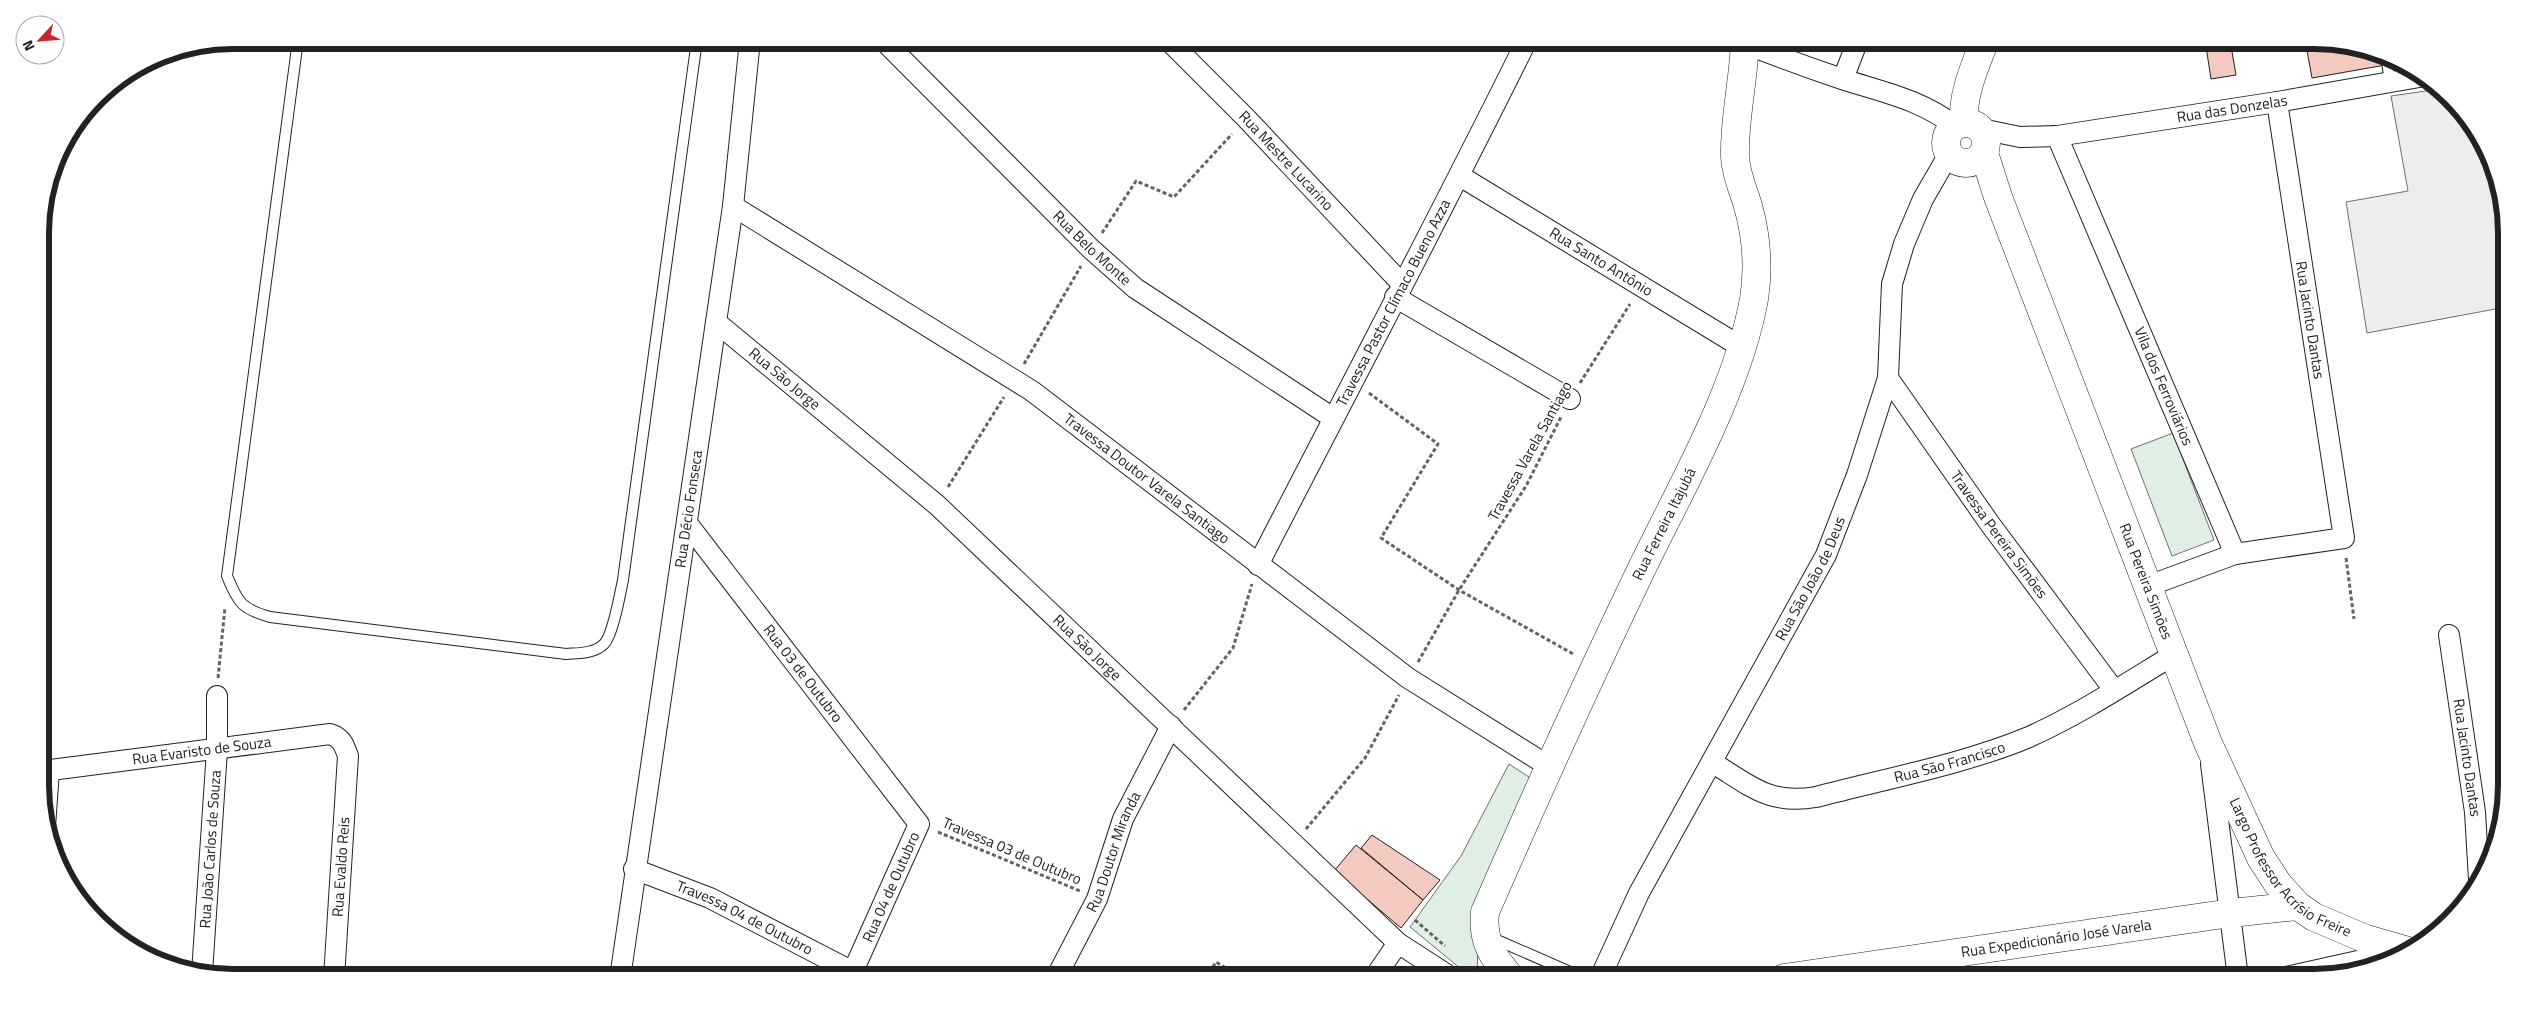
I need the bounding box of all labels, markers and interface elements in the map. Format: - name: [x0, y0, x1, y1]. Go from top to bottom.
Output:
- north arrow: [15, 15, 65, 65]
- text: N: [16, 37, 39, 55]
- street label: Rua das Donzelas: [2175, 88, 2289, 128]
- street label: Rua Mestre Lucarino: [1234, 105, 1339, 216]
- street label: Travessa Pastor Clímaco Bueno Azza: [1330, 195, 1456, 410]
- street label: Rua Belo Monte: [1048, 205, 1137, 291]
- street label: Rua Santo Antônio: [1545, 221, 1658, 302]
- street label: Rua Jacinto Dantas: [2290, 259, 2331, 381]
- street label: Vila dos Ferroviários: [2129, 323, 2200, 449]
- street label: Rua São Jorge: [744, 342, 826, 415]
- street label: Travessa Varela Santiago: [1482, 377, 1578, 525]
- street label: Travessa Doutor Varela Santiago: [1059, 407, 1235, 549]
- street label: Rua Décio Fonseca: [668, 448, 708, 569]
- street label: Rua Ferreira Itajubá: [1626, 463, 1702, 584]
- street label: Travessa Pereira Simões: [1945, 466, 2054, 603]
- street label: Rua São João de Deus: [1769, 513, 1851, 645]
- street label: Rua Pereira Simões: [2114, 520, 2179, 643]
- street label: Rua São Jorge: [1048, 609, 1127, 686]
- street label: Rua 03 de Outubro: [758, 619, 849, 727]
- street label: Rua Jacinto Dantas: [2447, 697, 2487, 817]
- street label: Rua Evaristo de Souza: [131, 730, 273, 770]
- street label: Rua São Francisco: [1892, 735, 2008, 788]
- street label: Rua João Carlos de Souza: [193, 769, 227, 929]
- street label: Rua Doutor Miranda: [1080, 787, 1147, 916]
- street label: Largo Professor Acrísio Freire: [2224, 794, 2355, 943]
- street label: Travessa 03 de Outubro: [939, 811, 1086, 890]
- street label: Rua Evaldo Reis: [326, 816, 355, 918]
- street label: Rua 04 de Outubro: [856, 828, 925, 946]
- street label: Travessa 04 de Outubro: [673, 874, 817, 960]
- street label: Rua Expedicionário José Varela: [1959, 913, 2153, 963]

